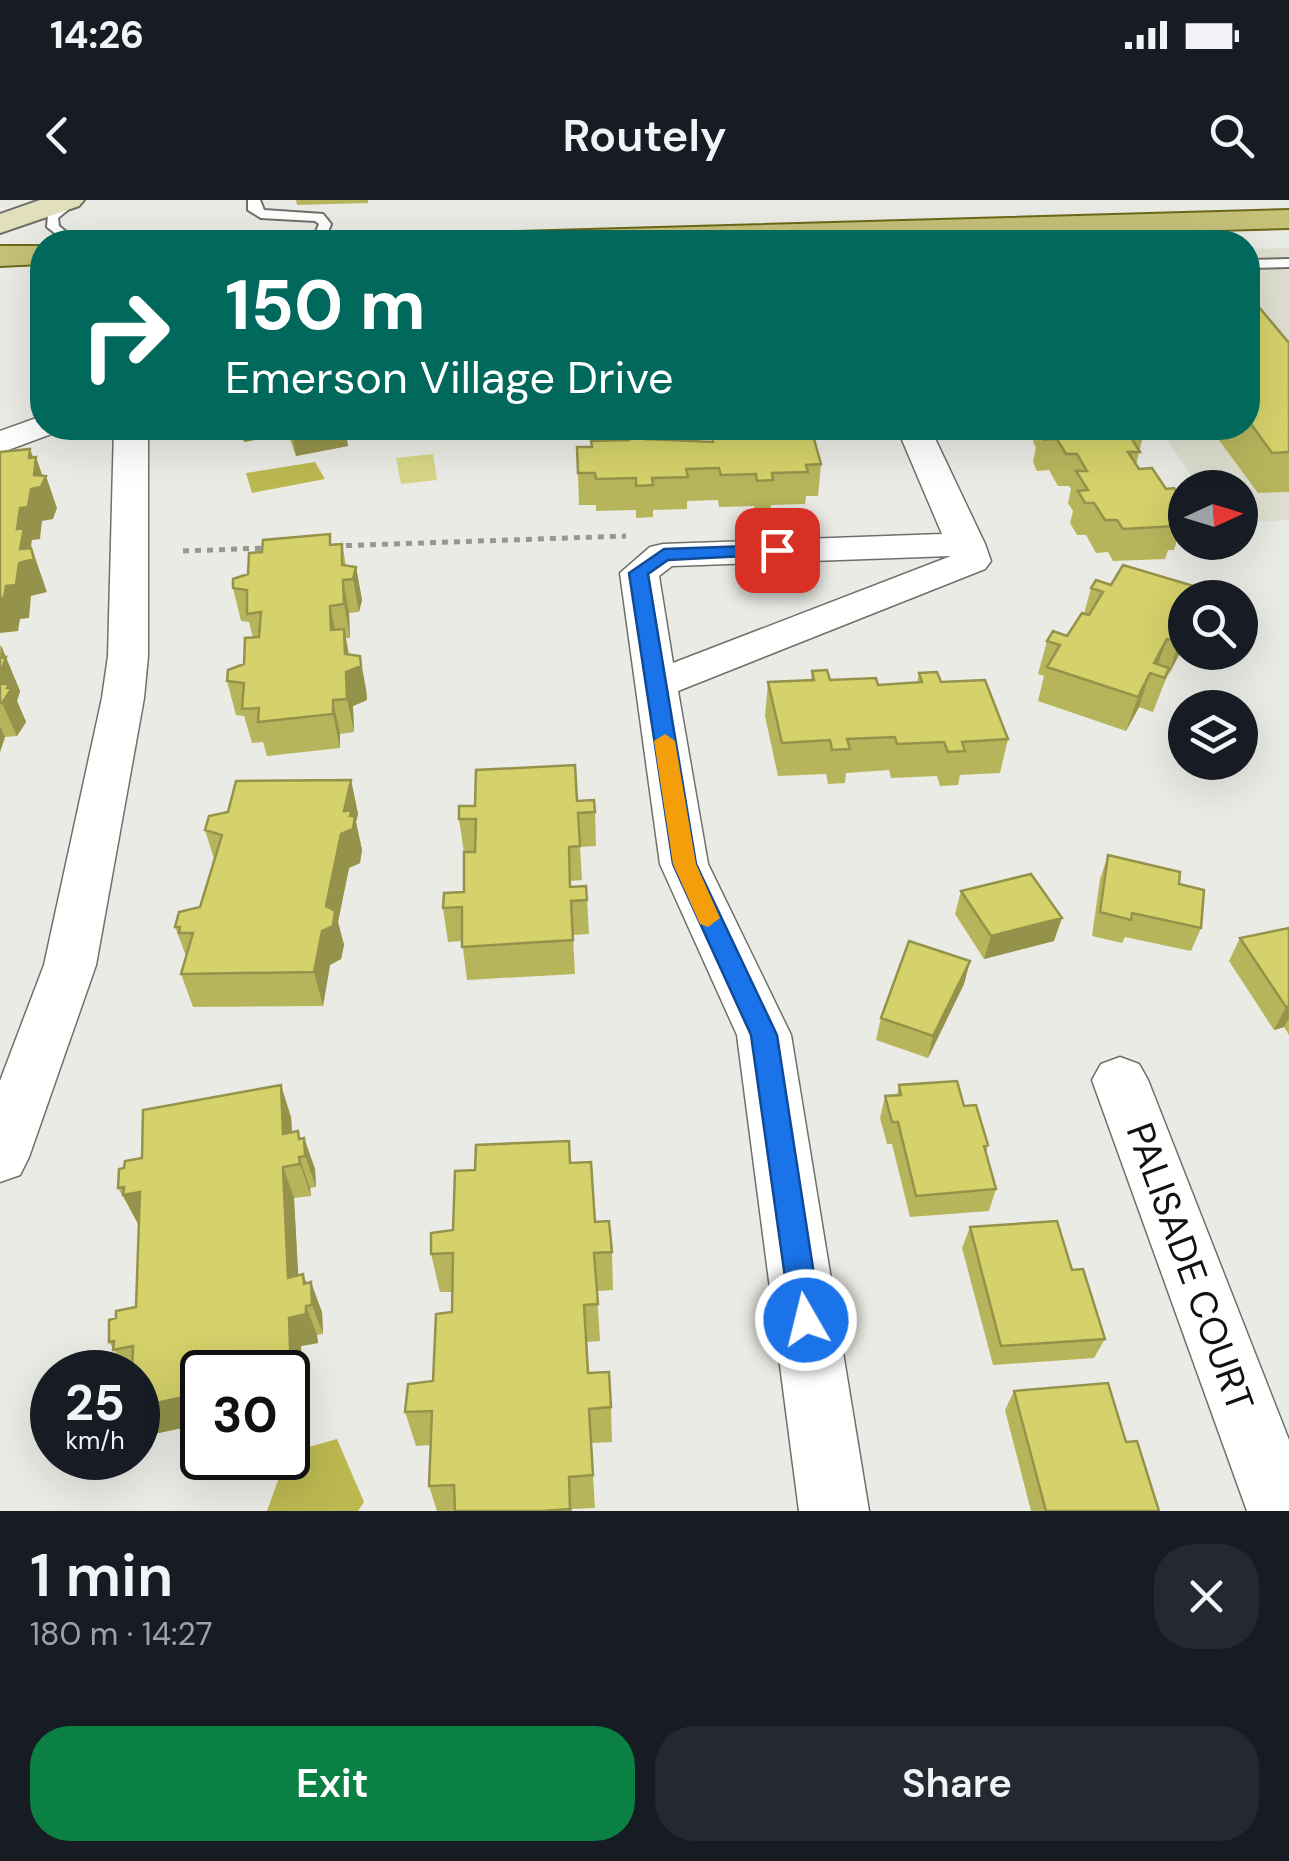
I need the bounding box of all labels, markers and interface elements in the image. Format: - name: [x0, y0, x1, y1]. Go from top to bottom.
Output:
- text: 14:26: [50, 10, 144, 60]
- text: Routely: [563, 106, 726, 165]
- icon: back: [30, 108, 85, 163]
- icon: search: [1204, 108, 1259, 163]
- text: 150 m: [225, 260, 426, 351]
- icon: right: [60, 270, 190, 400]
- text: Emerson Village Drive: [225, 348, 674, 407]
- north arrow: [1168, 470, 1258, 560]
- map controls: [1168, 470, 1258, 780]
- pin: [735, 508, 820, 593]
- icon: arrive: [750, 523, 805, 578]
- button: search: [1168, 580, 1258, 670]
- button: layers: [1168, 690, 1258, 780]
- street label: PALISADE COURT: [1115, 1116, 1265, 1418]
- position arrow: [754, 1268, 858, 1372]
- speed limit sign: 30: [180, 1350, 310, 1480]
- text: 25: [65, 1370, 125, 1436]
- text: km/h: [65, 1424, 125, 1457]
- text: 1 min: [30, 1536, 173, 1615]
- button: close: [1154, 1544, 1259, 1649]
- text: 180 m · 14:27: [30, 1613, 213, 1655]
- button: Exit: [30, 1726, 635, 1841]
- button: Share: [655, 1726, 1259, 1841]

